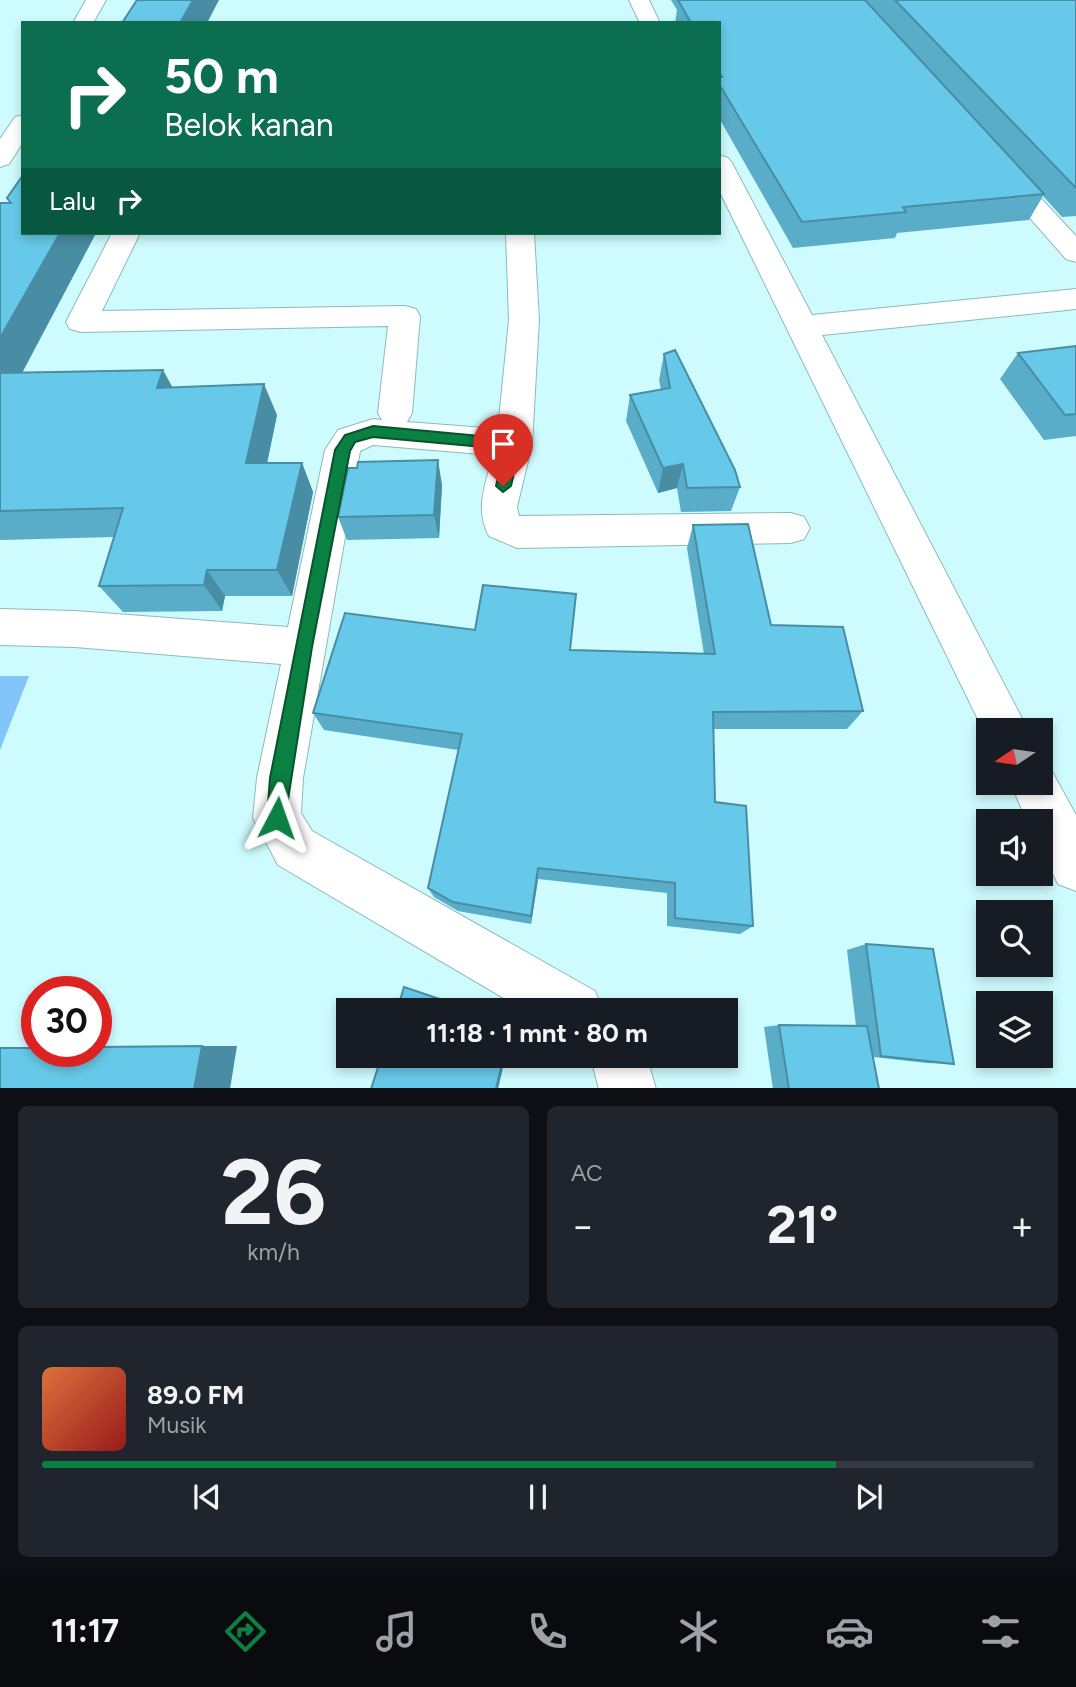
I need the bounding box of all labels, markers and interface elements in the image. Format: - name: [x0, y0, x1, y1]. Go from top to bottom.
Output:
- text: 50 m: [164, 46, 279, 105]
- icon: right: [49, 49, 140, 140]
- text: Belok kanan: [164, 106, 334, 144]
- icon: right: [110, 182, 148, 220]
- text: Lalu: [49, 185, 96, 217]
- pin: [473, 414, 533, 486]
- icon: arrive: [484, 425, 522, 463]
- north arrow: [976, 718, 1054, 794]
- map controls: [976, 718, 1053, 1068]
- position arrow: [240, 781, 314, 855]
- button: sound: [976, 809, 1053, 886]
- button: search: [976, 900, 1053, 977]
- speed limit sign: 30: [21, 976, 112, 1067]
- button: layers: [976, 991, 1053, 1068]
- text: 11:18 · 1 mnt · 80 m: [426, 1017, 648, 1049]
- text: 26: [221, 1138, 326, 1247]
- text: AC: [571, 1159, 603, 1187]
- text: 21°: [767, 1194, 838, 1256]
- text: −: [571, 1203, 595, 1249]
- text: +: [1010, 1203, 1034, 1249]
- text: km/h: [247, 1238, 300, 1266]
- text: 89.0 FM: [147, 1379, 244, 1411]
- text: Musik: [147, 1411, 207, 1439]
- icon: previous: [188, 1478, 226, 1516]
- icon: pause: [519, 1478, 557, 1516]
- icon: next: [850, 1478, 888, 1516]
- icon: directions: [221, 1607, 270, 1656]
- icon: music: [372, 1607, 421, 1656]
- icon: phone: [523, 1607, 572, 1656]
- icon: climate: [674, 1607, 723, 1656]
- icon: car: [825, 1607, 874, 1656]
- icon: filters: [976, 1607, 1025, 1656]
- text: 11:17: [51, 1612, 119, 1650]

